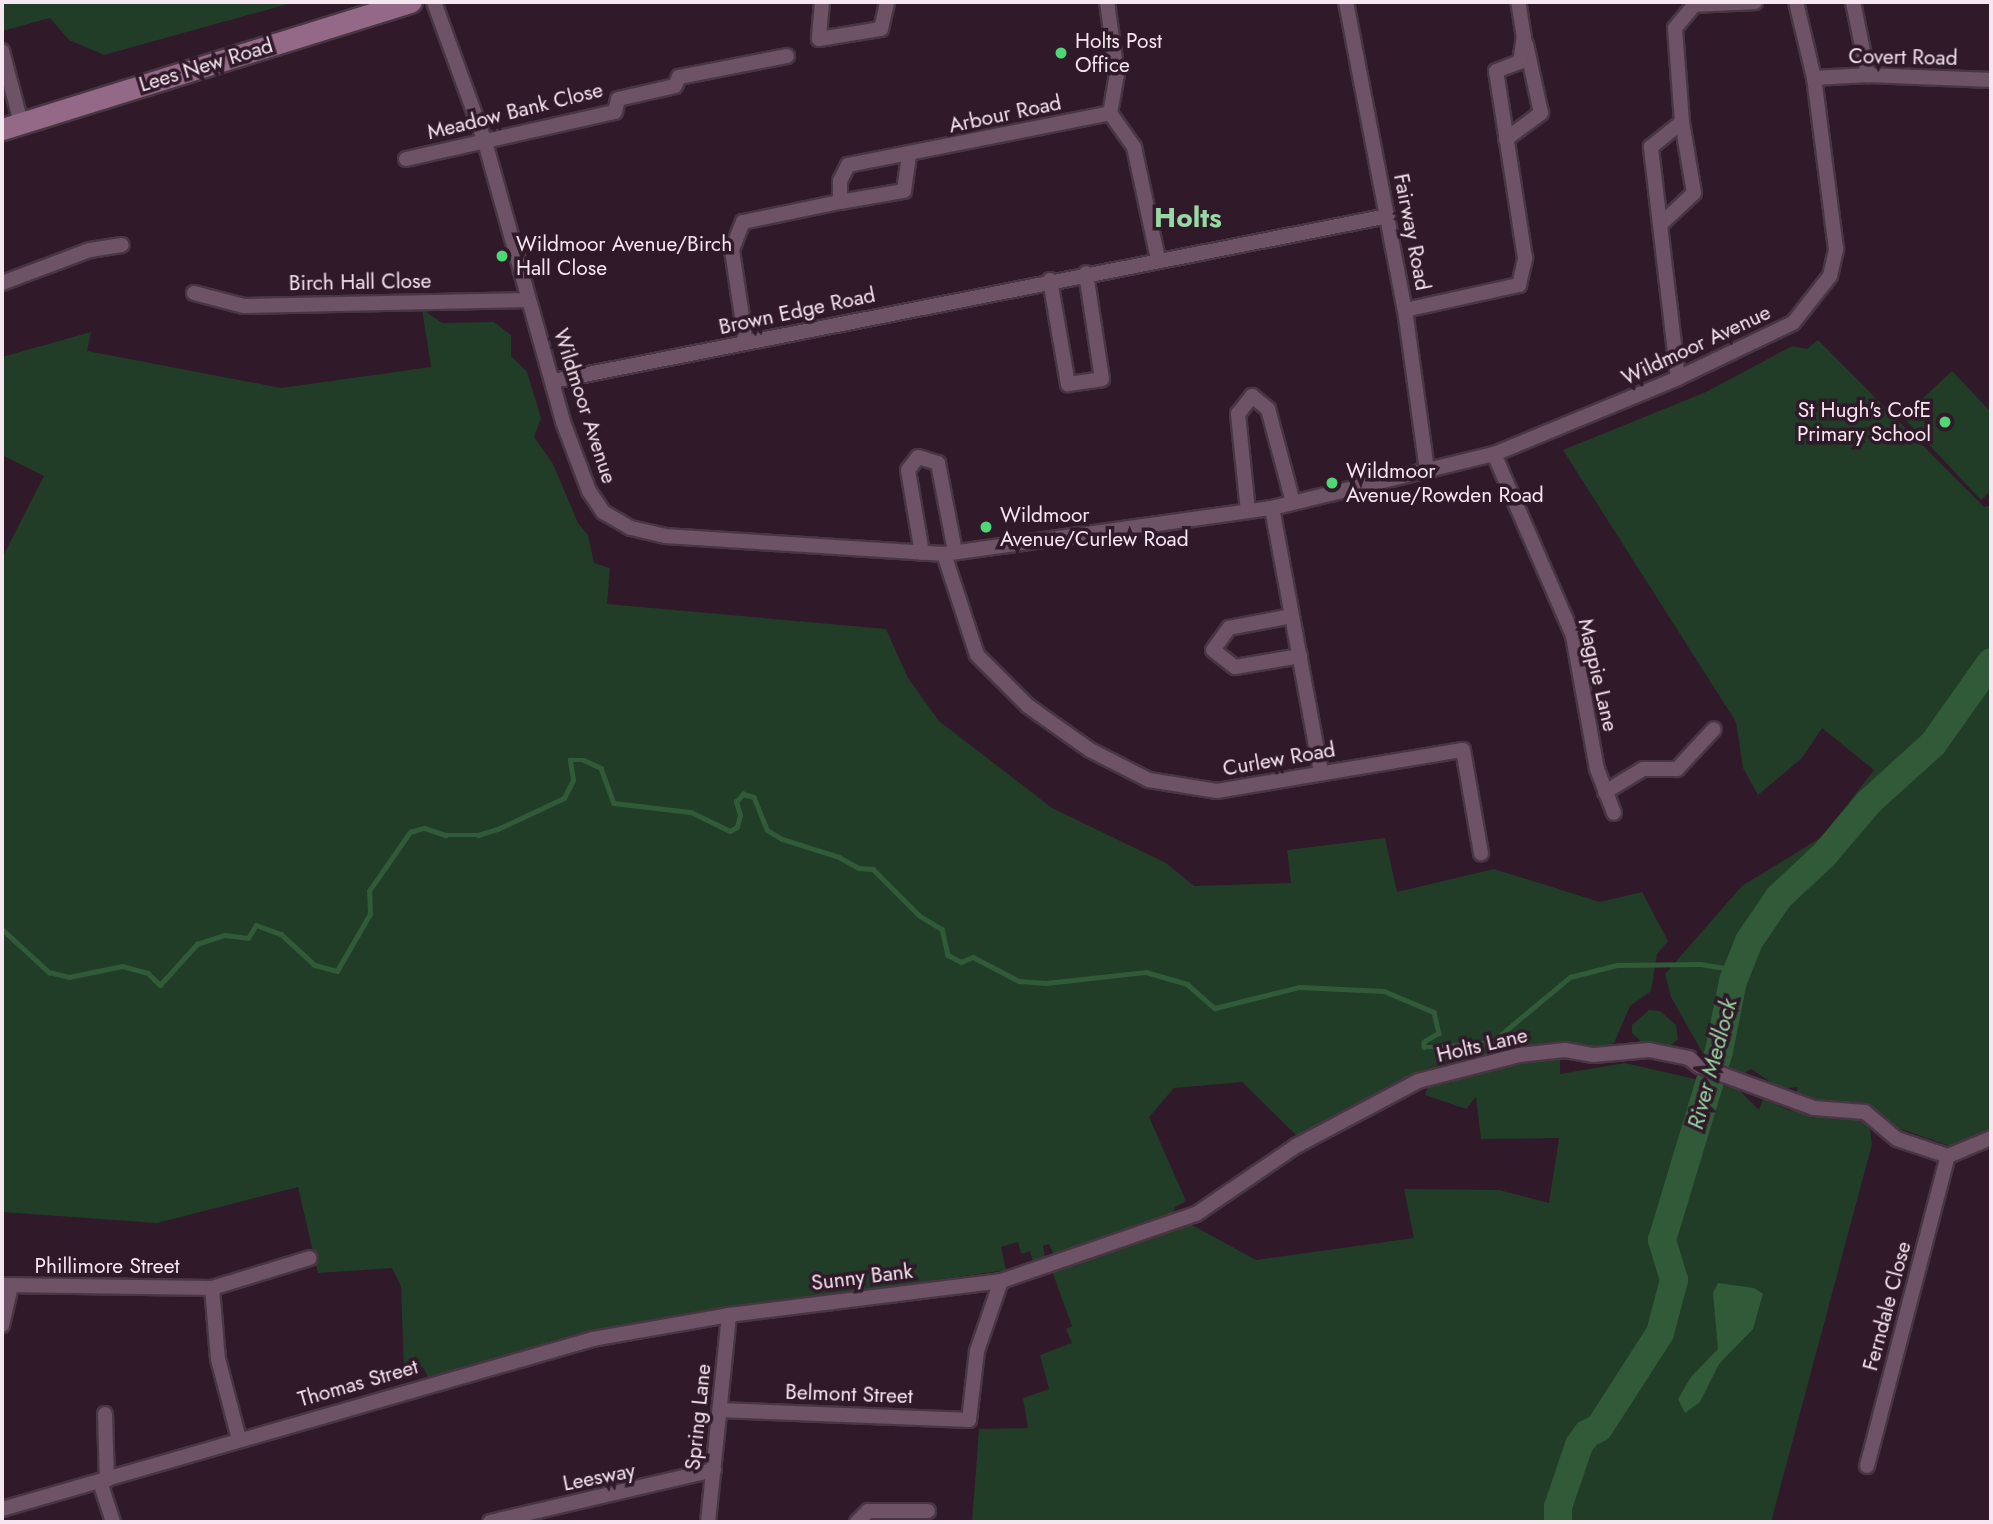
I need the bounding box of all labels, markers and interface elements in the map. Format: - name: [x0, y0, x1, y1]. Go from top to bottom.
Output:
- place label: Holts Post Office: [1075, 28, 1162, 78]
- street label: Lees New Road: [136, 33, 276, 97]
- street label: Covert Road: [1848, 43, 1958, 71]
- marker: Holts Post Office: [1053, 45, 1069, 61]
- street label: Meadow Bank Close: [425, 77, 605, 145]
- street label: Arbour Road: [946, 90, 1064, 138]
- street label: Fairway Road: [1388, 171, 1436, 293]
- district label: Holts: [1154, 201, 1222, 235]
- place label: Wildmoor Avenue/Birch Hall Close: [516, 231, 732, 281]
- marker: Wildmoor Avenue/Birch Hall Close: [494, 248, 510, 264]
- street label: Birch Hall Close: [289, 268, 431, 296]
- street label: Brown Edge Road: [716, 282, 878, 340]
- street label: Wildmoor Avenue: [1618, 300, 1774, 390]
- street label: Wildmoor Avenue: [548, 325, 622, 487]
- place label: St Hugh's CofE Primary School: [1797, 397, 1931, 447]
- marker: St Hugh's CofE Primary School: [1937, 414, 1953, 430]
- place label: Wildmoor Avenue/Rowden Road: [1346, 458, 1544, 508]
- marker: Wildmoor Avenue/Rowden Road: [1324, 475, 1340, 491]
- place label: Wildmoor Avenue/Curlew Road: [1000, 502, 1189, 552]
- marker: Wildmoor Avenue/Curlew Road: [978, 519, 994, 535]
- street label: Magpie Lane: [1573, 616, 1623, 734]
- street label: Curlew Road: [1221, 737, 1337, 781]
- water label: River Medlock: [1681, 996, 1743, 1132]
- street label: Holts Lane: [1434, 1022, 1530, 1068]
- street label: Ferndale Close: [1858, 1239, 1916, 1373]
- street label: Phillimore Street: [34, 1253, 180, 1279]
- street label: Sunny Bank: [810, 1258, 914, 1296]
- street label: Thomas Street: [295, 1354, 421, 1412]
- street label: Spring Lane: [680, 1363, 716, 1471]
- street label: Belmont Street: [785, 1379, 913, 1409]
- street label: Leesway: [561, 1458, 637, 1496]

